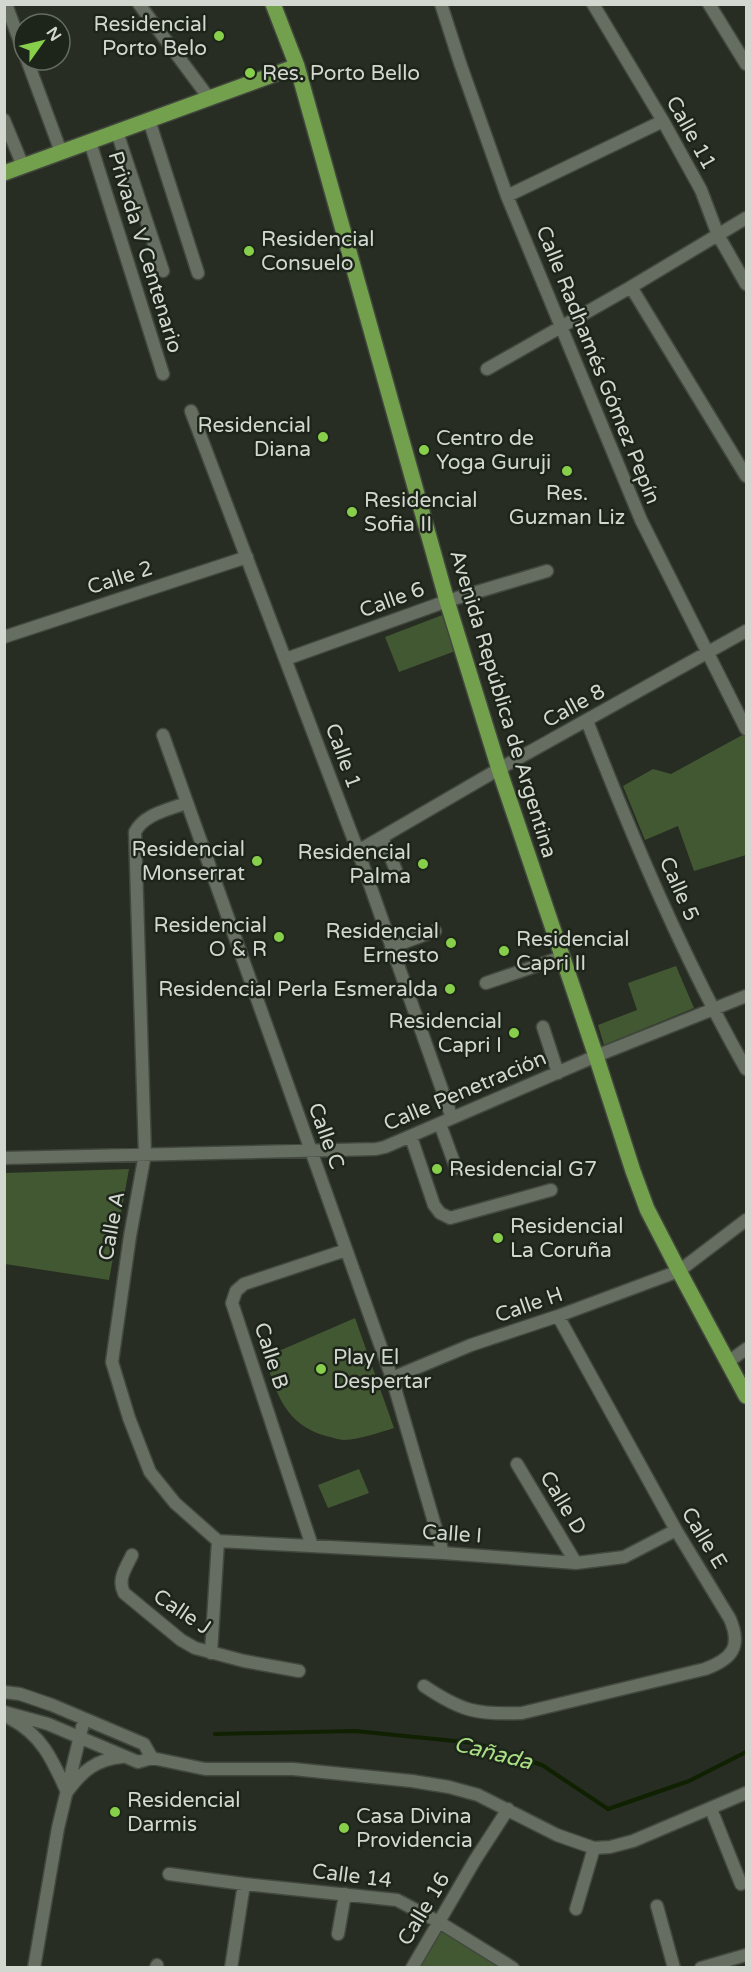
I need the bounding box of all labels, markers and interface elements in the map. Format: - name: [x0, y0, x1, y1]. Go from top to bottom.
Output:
- north arrow: [12, 12, 72, 72]
- place label: Residencial Porto Belo: [93, 12, 207, 61]
- text: N: [42, 23, 65, 45]
- marker: Residencial Porto Belo: [212, 29, 226, 43]
- place label: Res. Porto Bello: [262, 61, 420, 86]
- marker: Res. Porto Bello: [243, 66, 257, 80]
- street label: Calle 11: [661, 92, 721, 174]
- street label: Privada V Centenario: [102, 148, 188, 356]
- street label: Calle Radhamés Gómez Pepín: [531, 222, 665, 508]
- place label: Residencial Consuelo: [261, 227, 375, 276]
- marker: Residencial Consuelo: [242, 244, 256, 258]
- place label: Residencial Diana: [197, 413, 311, 462]
- place label: Centro de Yoga Guruji: [436, 426, 551, 475]
- marker: Residencial Diana: [316, 430, 330, 444]
- marker: Centro de Yoga Guruji: [417, 443, 431, 457]
- marker: Res. Guzman Liz: [560, 464, 574, 478]
- place label: Res. Guzman Liz: [509, 481, 625, 530]
- place label: Residencial Sofia II: [364, 488, 478, 537]
- marker: Residencial Sofia II: [345, 505, 359, 519]
- street label: Avenida República de Argentina: [444, 547, 562, 861]
- street label: Calle 2: [84, 556, 156, 600]
- street label: Calle 6: [356, 577, 428, 623]
- street label: Calle 8: [538, 679, 610, 733]
- street label: Calle 1: [320, 720, 366, 792]
- place label: Residencial Monserrat: [131, 837, 245, 886]
- place label: Residencial Palma: [297, 840, 411, 889]
- street label: Calle 5: [654, 853, 704, 925]
- marker: Residencial Monserrat: [250, 854, 264, 868]
- marker: Residencial Palma: [416, 857, 430, 871]
- place label: Residencial O & R: [153, 913, 267, 962]
- place label: Residencial Ernesto: [325, 919, 439, 968]
- place label: Residencial Capri II: [516, 927, 630, 976]
- marker: Residencial O & R: [272, 930, 286, 944]
- marker: Residencial Ernesto: [444, 936, 458, 950]
- marker: Residencial Capri II: [497, 944, 511, 958]
- place label: Residencial Perla Esmeralda: [158, 977, 438, 1002]
- marker: Residencial Perla Esmeralda: [443, 982, 457, 996]
- place label: Residencial Capri I: [388, 1009, 502, 1058]
- marker: Residencial Capri I: [507, 1026, 521, 1040]
- street label: Calle Penetración: [380, 1045, 550, 1137]
- street label: Calle C: [302, 1099, 350, 1173]
- place label: Residencial G7: [449, 1157, 597, 1182]
- marker: Residencial G7: [430, 1162, 444, 1176]
- street label: Calle A: [94, 1189, 130, 1263]
- place label: Residencial La Coruña: [510, 1214, 624, 1263]
- marker: Residencial La Coruña: [491, 1231, 505, 1245]
- street label: Calle H: [492, 1282, 566, 1328]
- street label: Calle B: [248, 1319, 294, 1393]
- place label: Play El Despertar: [333, 1345, 431, 1394]
- marker: Play El Despertar: [314, 1362, 328, 1376]
- street label: Calle D: [534, 1467, 592, 1539]
- street label: Calle E: [676, 1503, 732, 1573]
- street label: Calle I: [421, 1519, 483, 1549]
- street label: Calle J: [148, 1584, 216, 1640]
- water label: Cañada: [451, 1731, 535, 1775]
- place label: Residencial Darmis: [127, 1788, 241, 1837]
- place label: Casa Divina Providencia: [356, 1804, 473, 1853]
- marker: Residencial Darmis: [108, 1805, 122, 1819]
- marker: Casa Divina Providencia: [337, 1821, 351, 1835]
- street label: Calle 14: [310, 1859, 394, 1893]
- street label: Calle 16: [393, 1868, 455, 1950]

